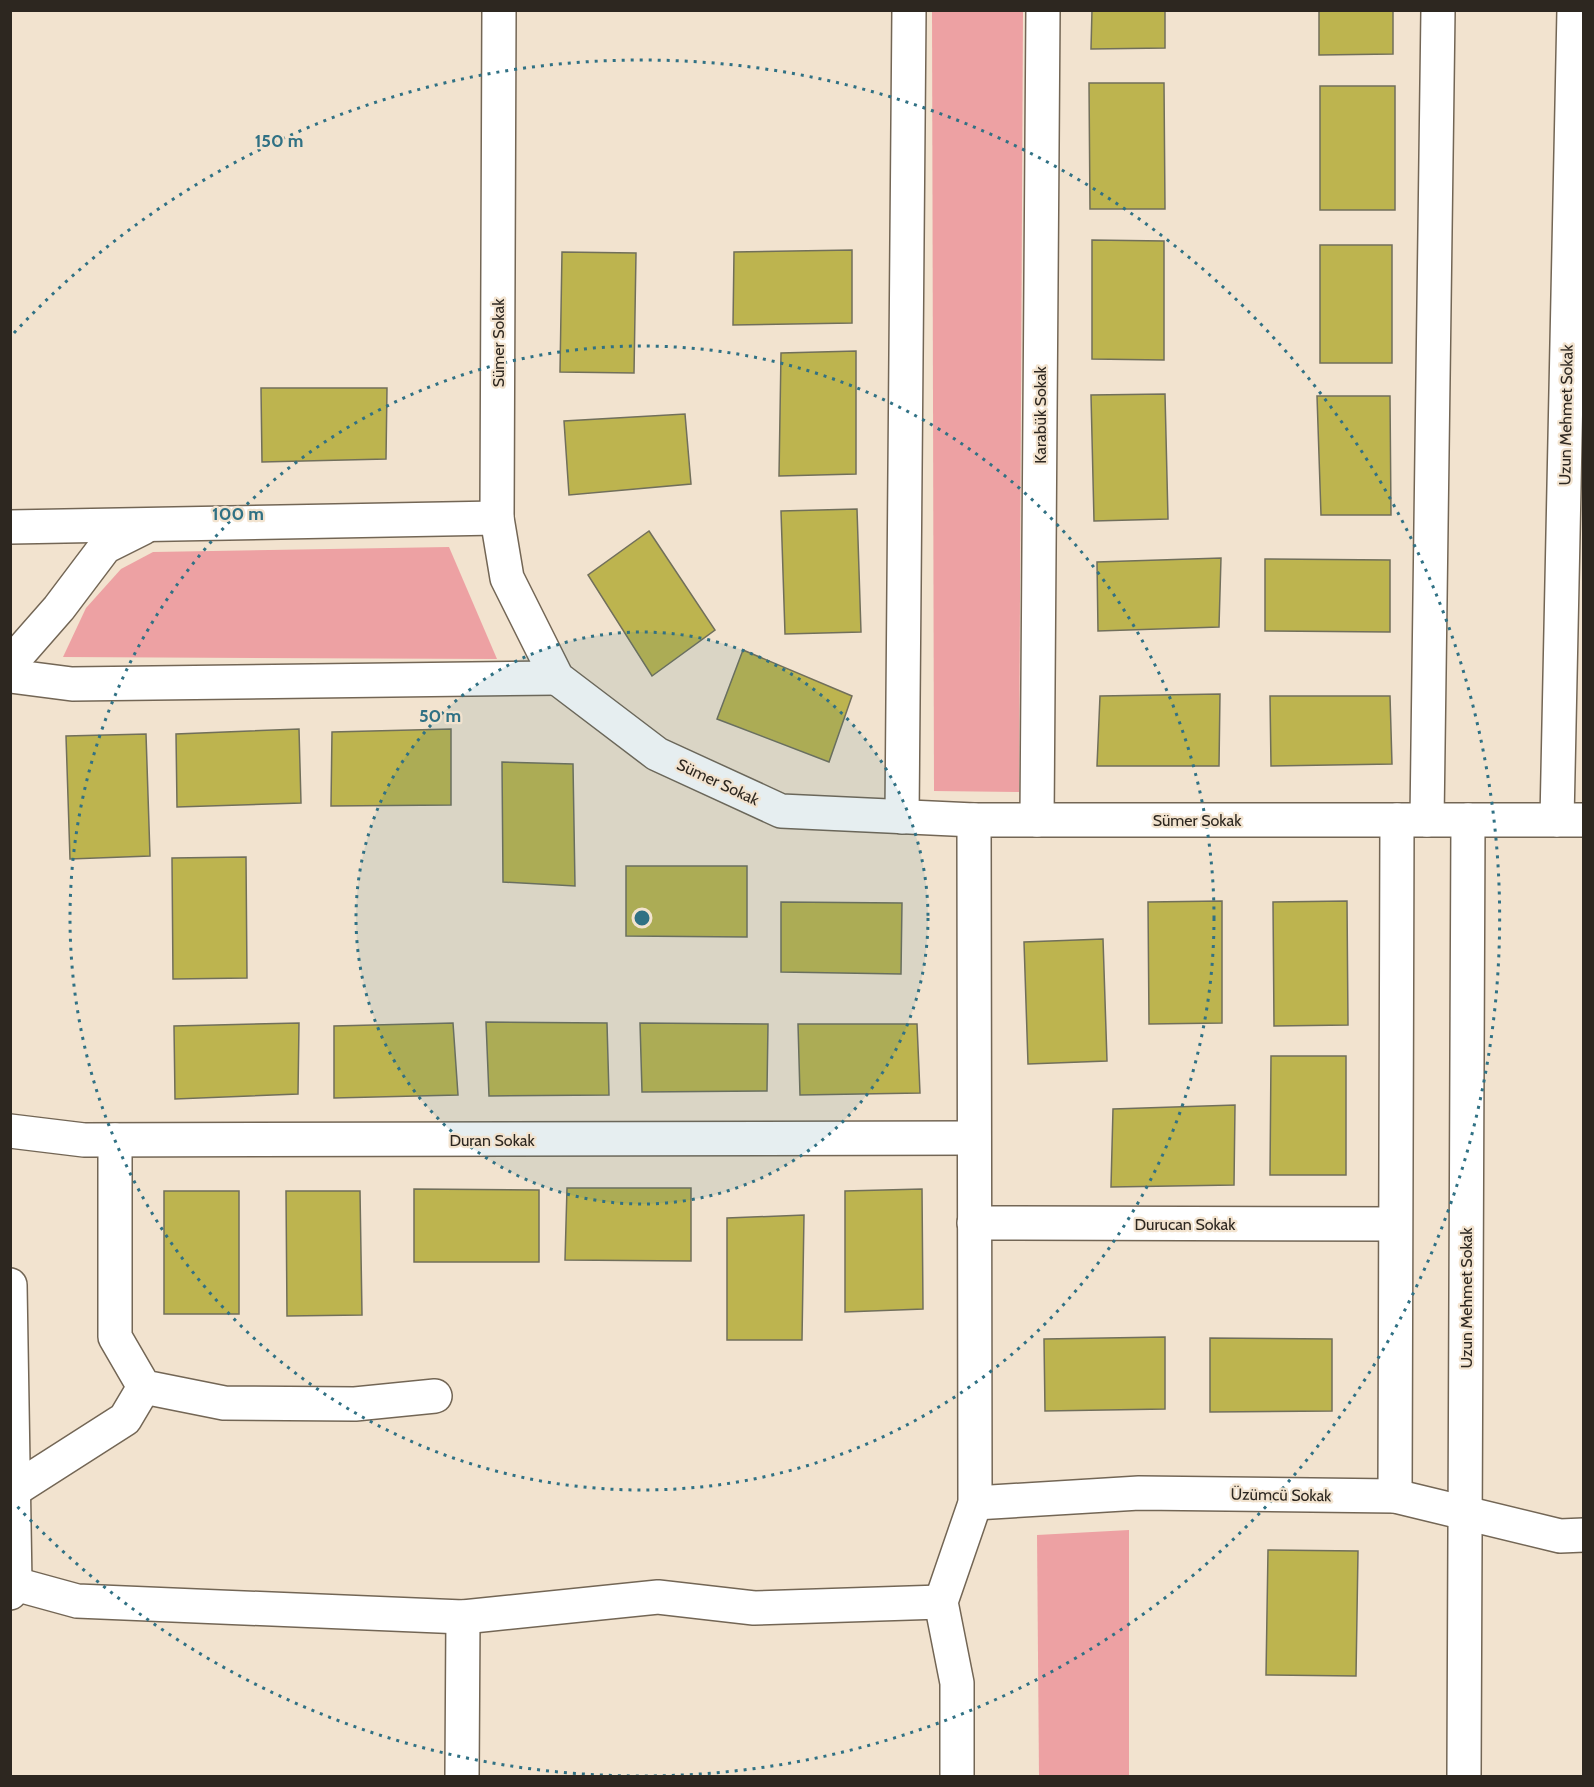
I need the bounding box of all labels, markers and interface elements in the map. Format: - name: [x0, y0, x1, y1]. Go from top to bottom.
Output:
- text: 150 m: [255, 130, 303, 152]
- street label: Sümer Sokak: [489, 298, 508, 387]
- street label: Uzun Mehmet Sokak: [1555, 344, 1577, 486]
- street label: Karabük Sokak: [1031, 365, 1050, 464]
- text: 100 m: [212, 503, 264, 525]
- text: 50 m: [419, 705, 461, 727]
- street label: Sümer Sokak: [674, 755, 763, 810]
- street label: Sümer Sokak: [1153, 811, 1242, 830]
- centre of rings: [632, 908, 652, 928]
- street label: Duran Sokak: [449, 1131, 535, 1150]
- street label: Durucan Sokak: [1135, 1215, 1236, 1234]
- street label: Uzun Mehmet Sokak: [1457, 1227, 1476, 1368]
- street label: Üzümcü Sokak: [1231, 1485, 1332, 1505]

